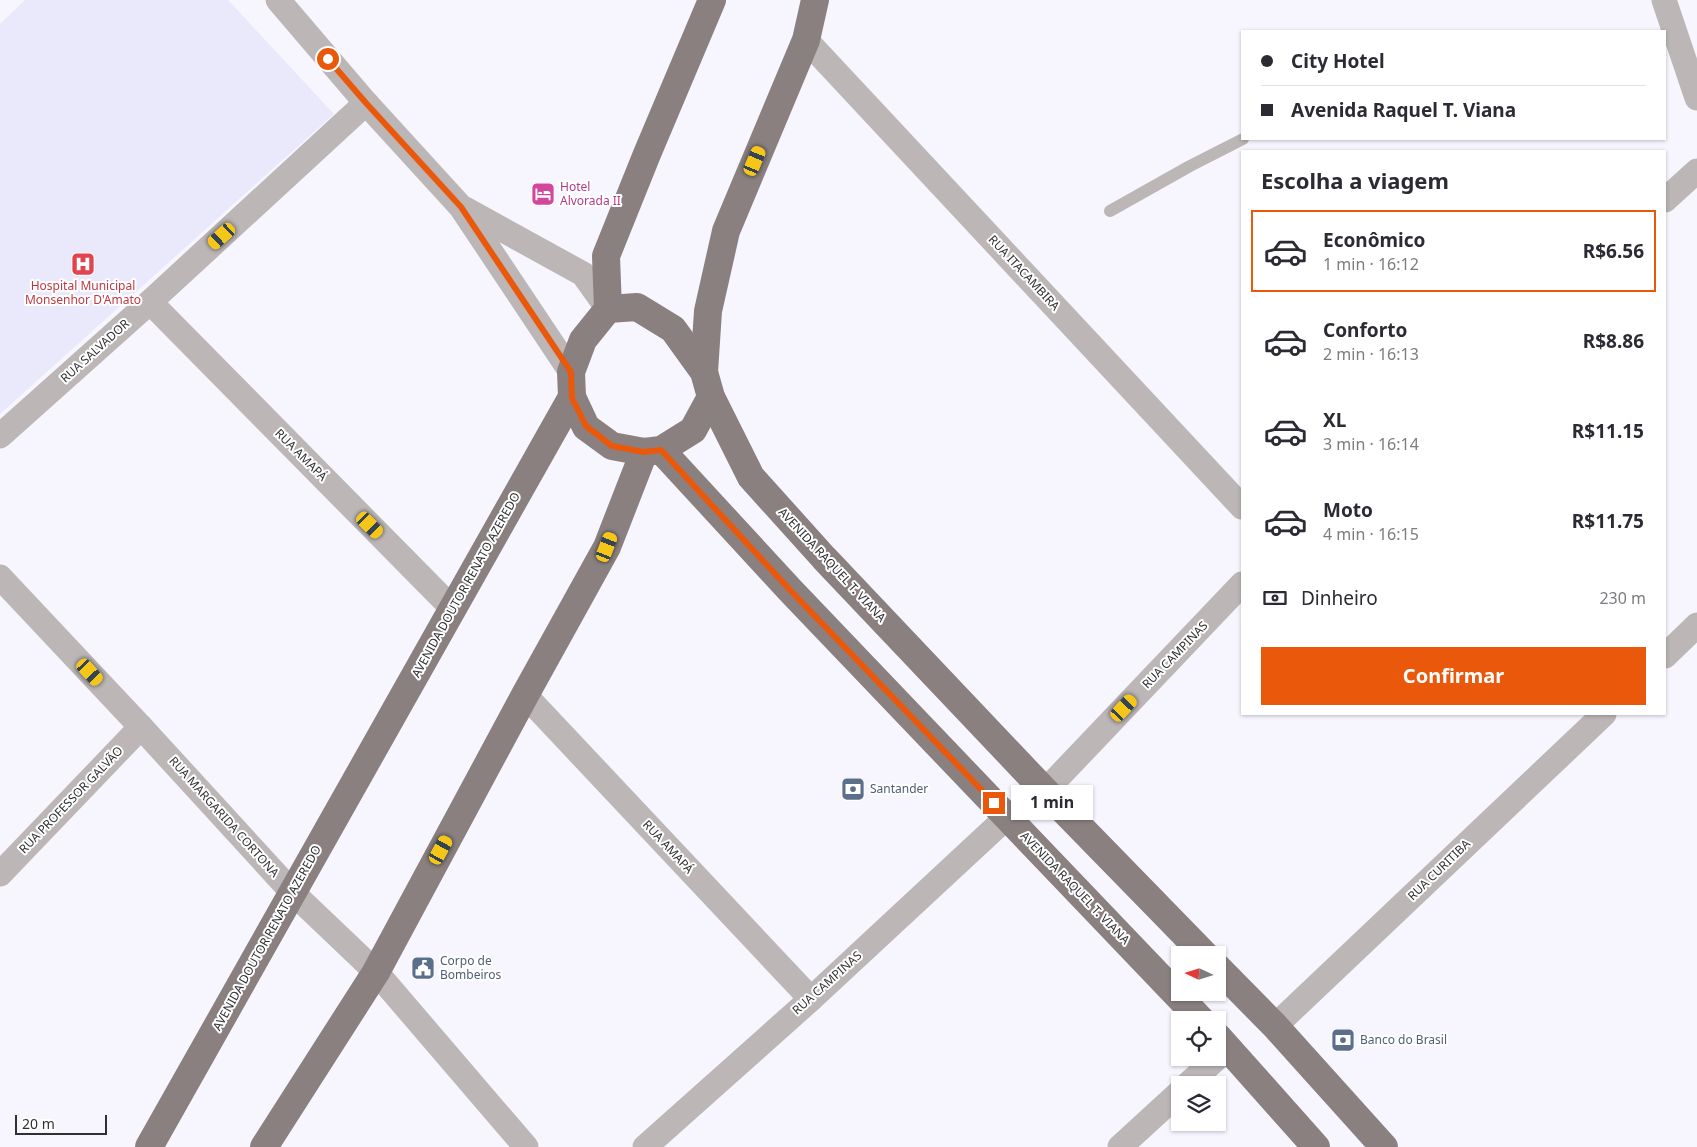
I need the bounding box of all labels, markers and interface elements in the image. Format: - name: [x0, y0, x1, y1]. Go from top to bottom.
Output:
- route start: [317, 48, 339, 70]
- text: City Hotel: [1291, 48, 1385, 74]
- text: Avenida Raquel T. Viana: [1291, 97, 1516, 123]
- car: [742, 144, 767, 178]
- text: Escolha a viagem: [1261, 165, 1449, 195]
- place label: Hotel Alvorada II: [560, 178, 621, 209]
- hotel icon: Hotel Alvorada II: [530, 181, 556, 207]
- car: [205, 220, 238, 252]
- text: Econômico: [1323, 227, 1425, 253]
- icon: car: [1263, 229, 1308, 274]
- street label: RUA ITACAMBIRA: [985, 231, 1064, 314]
- text: R$6.56: [1583, 238, 1644, 264]
- hospital icon: Hospital Municipal Monsenhor D'Amato: [70, 251, 96, 277]
- text: 1 min · 16:12: [1323, 253, 1419, 275]
- place label: Hospital Municipal Monsenhor D'Amato: [25, 277, 141, 308]
- street label: RUA SALVADOR: [57, 315, 133, 386]
- text: Conforto: [1323, 317, 1407, 343]
- icon: car: [1263, 319, 1308, 364]
- text: R$8.86: [1583, 328, 1644, 354]
- text: 2 min · 16:13: [1323, 343, 1419, 365]
- text: XL: [1323, 407, 1346, 433]
- icon: car: [1263, 409, 1308, 454]
- text: R$11.15: [1572, 418, 1644, 444]
- street label: RUA AMAPÁ: [271, 425, 331, 485]
- text: 3 min · 16:14: [1323, 433, 1419, 455]
- street label: AVENIDA DOUTOR RENATO AZEREDO: [407, 489, 524, 680]
- text: Moto: [1323, 497, 1373, 523]
- icon: car: [1263, 499, 1308, 544]
- street label: AVENIDA RAQUEL T. VIANA: [775, 504, 890, 626]
- text: R$11.75: [1572, 508, 1644, 534]
- car: [354, 509, 385, 541]
- text: 4 min · 16:15: [1323, 523, 1419, 545]
- car: [594, 530, 619, 564]
- icon: cash: [1261, 584, 1289, 612]
- text: Dinheiro: [1301, 585, 1378, 611]
- text: 230 m: [1599, 587, 1646, 609]
- street label: RUA CAMPINAS: [1138, 617, 1212, 692]
- button: Confirmar: [1261, 647, 1646, 705]
- car: [74, 656, 105, 688]
- car: [1108, 692, 1139, 724]
- street label: RUA PROFESSOR GALVÃO: [15, 742, 126, 857]
- street label: RUA MARGARIDA CORTONA: [166, 753, 283, 881]
- bank icon: Santander: [840, 776, 866, 802]
- place label: Santander: [870, 780, 928, 797]
- callout: 1 min: [1012, 786, 1094, 820]
- text: 1 min: [1030, 791, 1074, 813]
- route end: [983, 792, 1005, 814]
- street label: RUA AMAPÁ: [639, 816, 698, 877]
- street label: AVENIDA RAQUEL T. VIANA: [1017, 828, 1134, 948]
- car: [427, 833, 454, 867]
- street label: RUA CURITIBA: [1404, 835, 1474, 904]
- street label: AVENIDA DOUTOR RENATO AZEREDO: [208, 842, 325, 1033]
- north arrow: [1171, 946, 1226, 1001]
- map controls: [1171, 946, 1226, 1131]
- street label: RUA CAMPINAS: [788, 947, 865, 1018]
- place label: Corpo de Bombeiros: [440, 952, 502, 983]
- public building icon: Corpo de Bombeiros: [410, 955, 436, 981]
- button: locate: [1171, 1011, 1226, 1066]
- bank icon: Banco do Brasil: [1330, 1027, 1356, 1053]
- place label: Banco do Brasil: [1360, 1031, 1447, 1048]
- button: layers: [1171, 1076, 1226, 1131]
- scale bar: [15, 1112, 108, 1135]
- text: 20 m: [22, 1114, 55, 1133]

